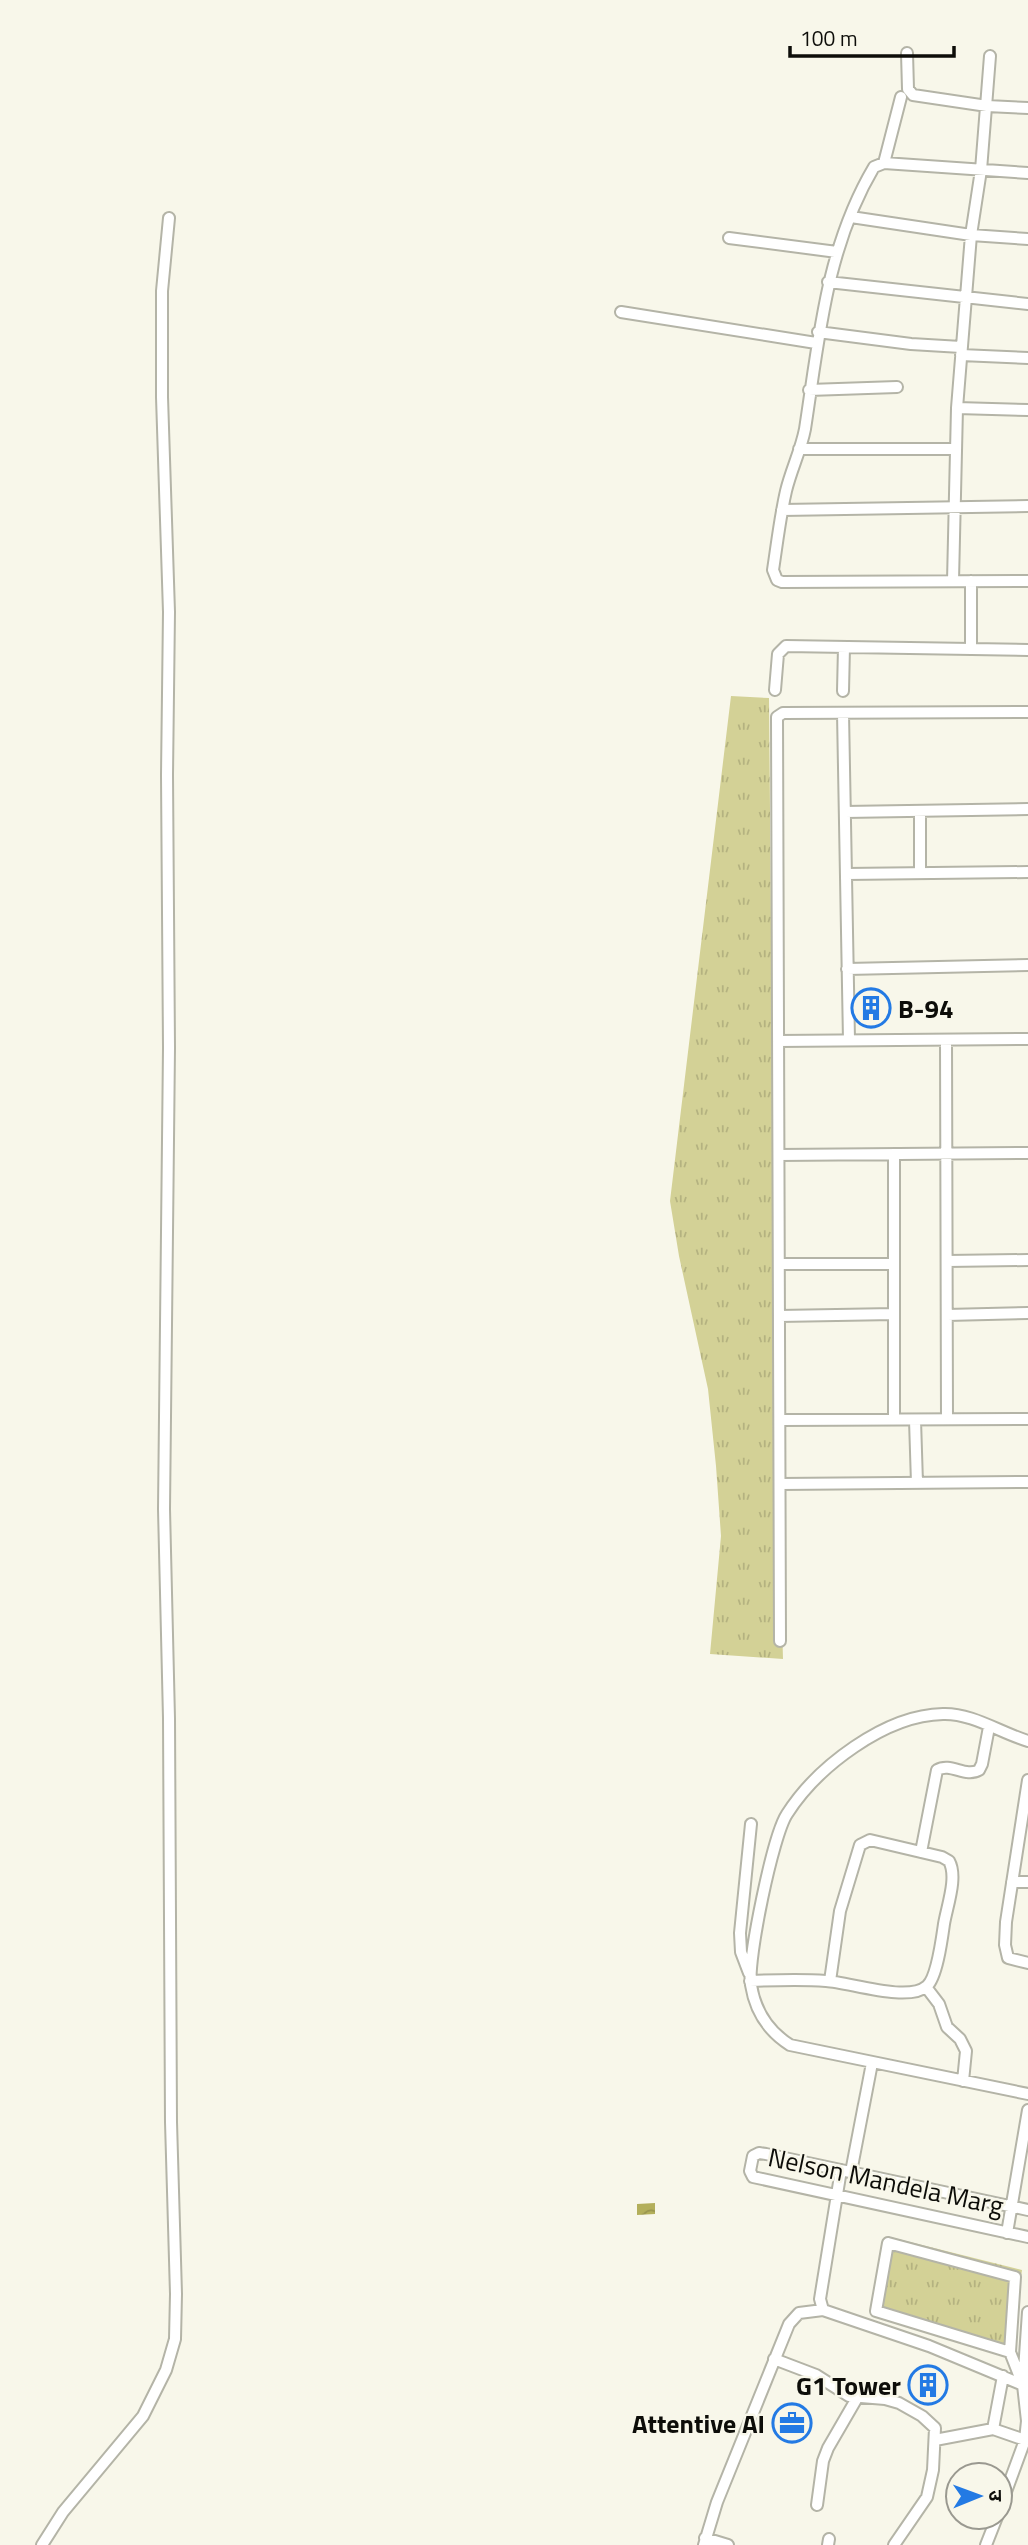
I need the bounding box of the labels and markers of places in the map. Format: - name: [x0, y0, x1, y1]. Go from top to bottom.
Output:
- building icon: B-94: [850, 987, 892, 1029]
- place label: B-94: [898, 989, 954, 1028]
- building icon: G1 Tower: [907, 2364, 949, 2406]
- place label: G1 Tower: [796, 2366, 901, 2405]
- office icon: Attentive AI: [771, 2402, 813, 2444]
- place label: Attentive AI: [632, 2404, 765, 2443]

